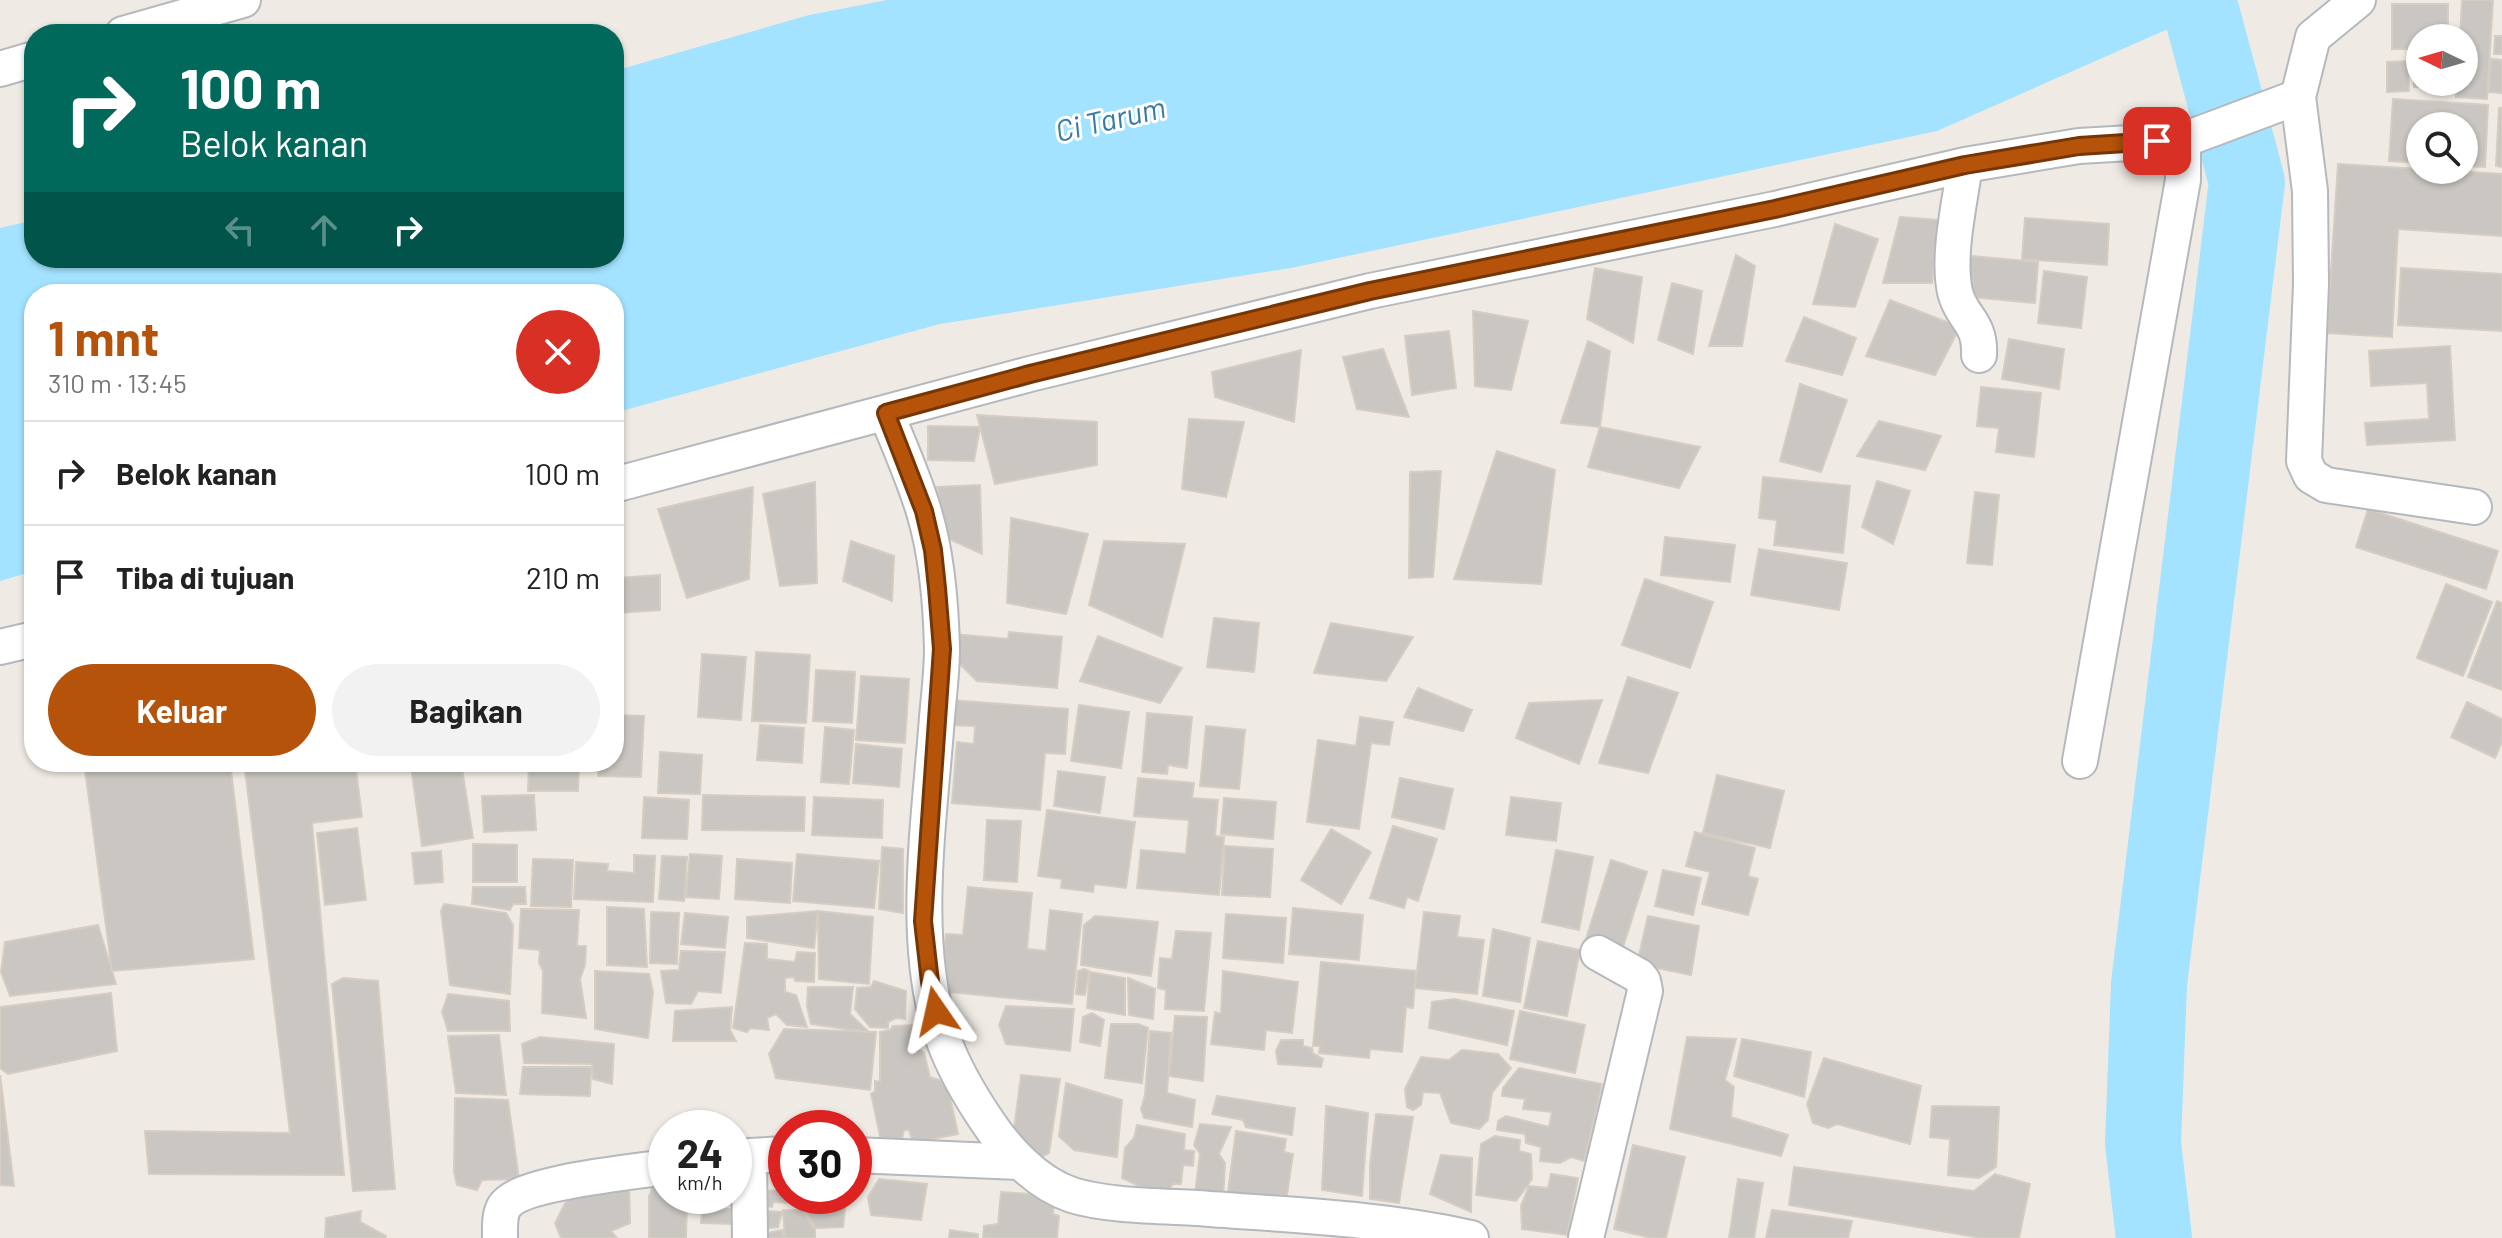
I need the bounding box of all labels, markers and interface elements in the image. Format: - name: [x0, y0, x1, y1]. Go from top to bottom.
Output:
- north arrow: [2406, 24, 2478, 96]
- map controls: [2406, 24, 2478, 184]
- text: 100 m: [180, 53, 322, 120]
- icon: right: [48, 56, 152, 160]
- water label: Ci Tarum: [1051, 88, 1169, 148]
- pin: [2123, 107, 2191, 175]
- button: search: [2406, 112, 2478, 184]
- icon: arrive: [2135, 119, 2179, 163]
- text: Belok kanan: [180, 121, 368, 164]
- icon: left: [218, 208, 262, 252]
- icon: ahead: [302, 208, 346, 252]
- icon: right: [386, 208, 430, 252]
- text: 1 mnt: [48, 308, 159, 366]
- button: close: [516, 310, 600, 394]
- text: 310 m · 13:45: [48, 367, 187, 398]
- icon: right: [48, 451, 92, 495]
- text: Belok kanan: [116, 455, 277, 491]
- text: 100 m: [525, 455, 600, 491]
- icon: arrive: [48, 555, 92, 599]
- text: Tiba di tujuan: [116, 559, 294, 595]
- text: 210 m: [526, 559, 600, 595]
- button: Keluar: [48, 664, 316, 756]
- button: Bagikan: [332, 664, 600, 756]
- position arrow: [894, 969, 978, 1053]
- speed limit sign: 30: [768, 1110, 872, 1214]
- text: 24: [677, 1128, 723, 1176]
- text: km/h: [677, 1170, 723, 1194]

